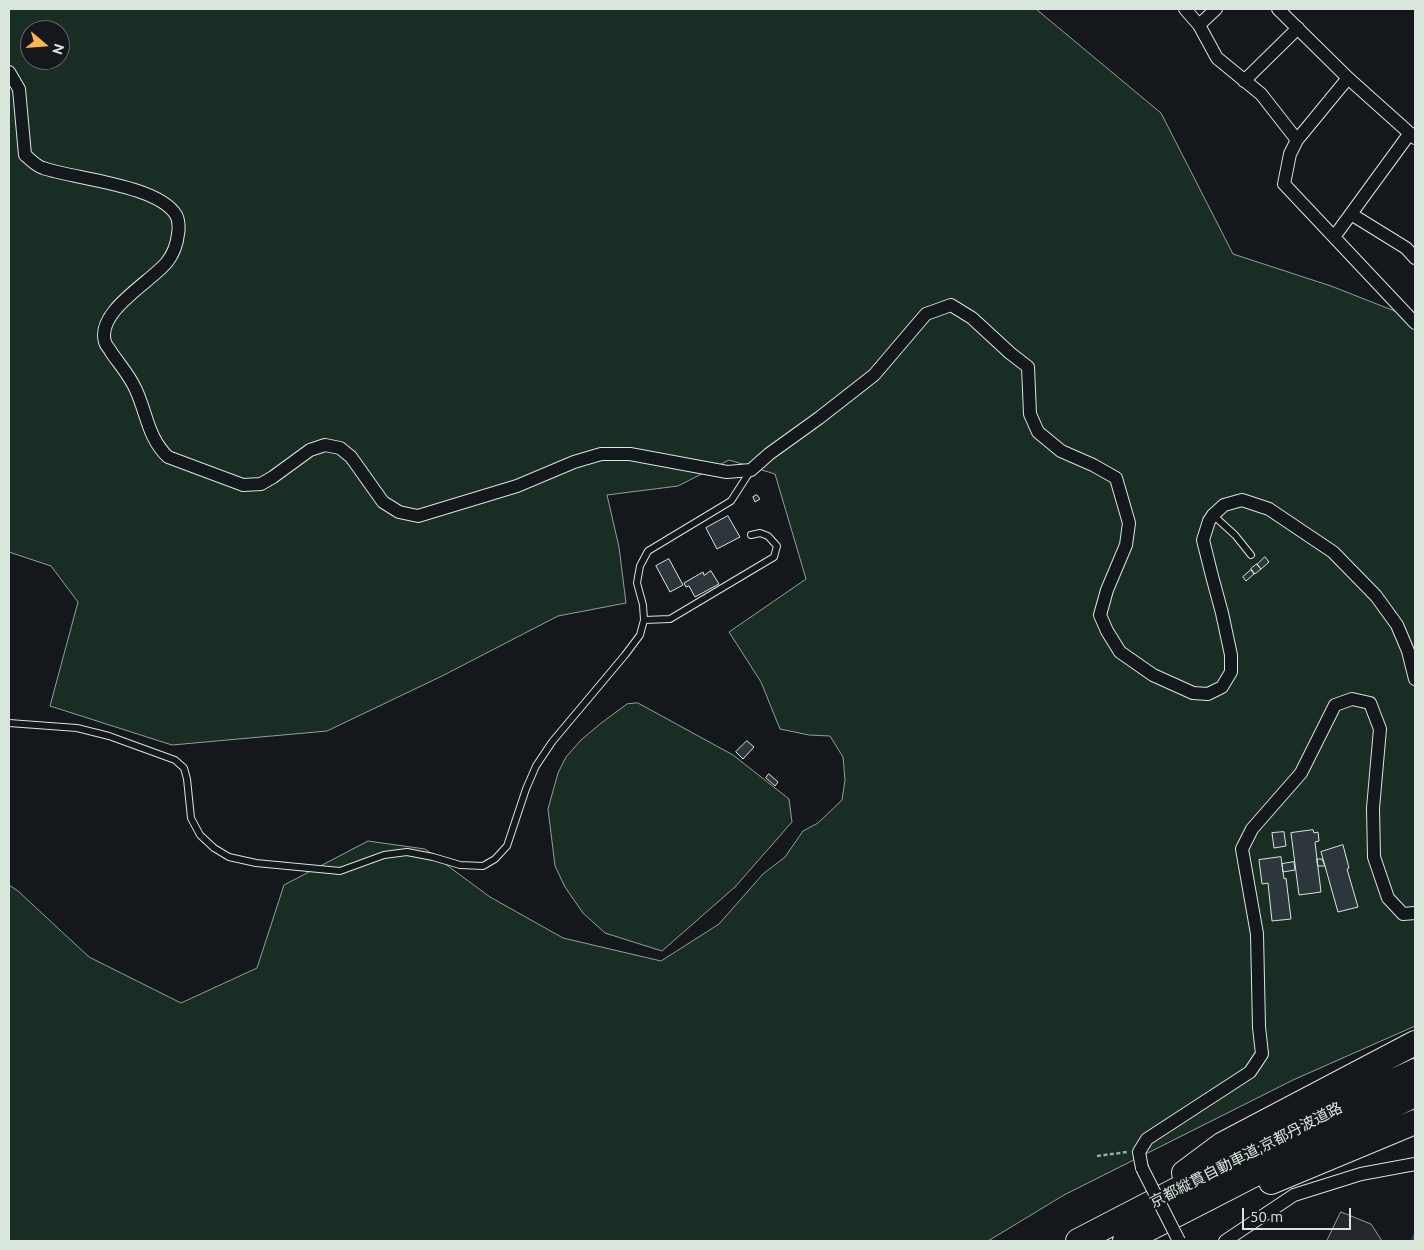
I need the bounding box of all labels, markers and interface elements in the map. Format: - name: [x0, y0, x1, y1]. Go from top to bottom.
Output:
- north arrow: [20, 20, 70, 70]
- text: N: [49, 42, 68, 57]
- street label: 京都縦貫自動車道;京都丹波道路: [1147, 1098, 1345, 1212]
- scale bar: [1244, 1198, 1353, 1230]
- text: 50 m: [1250, 1208, 1283, 1225]

